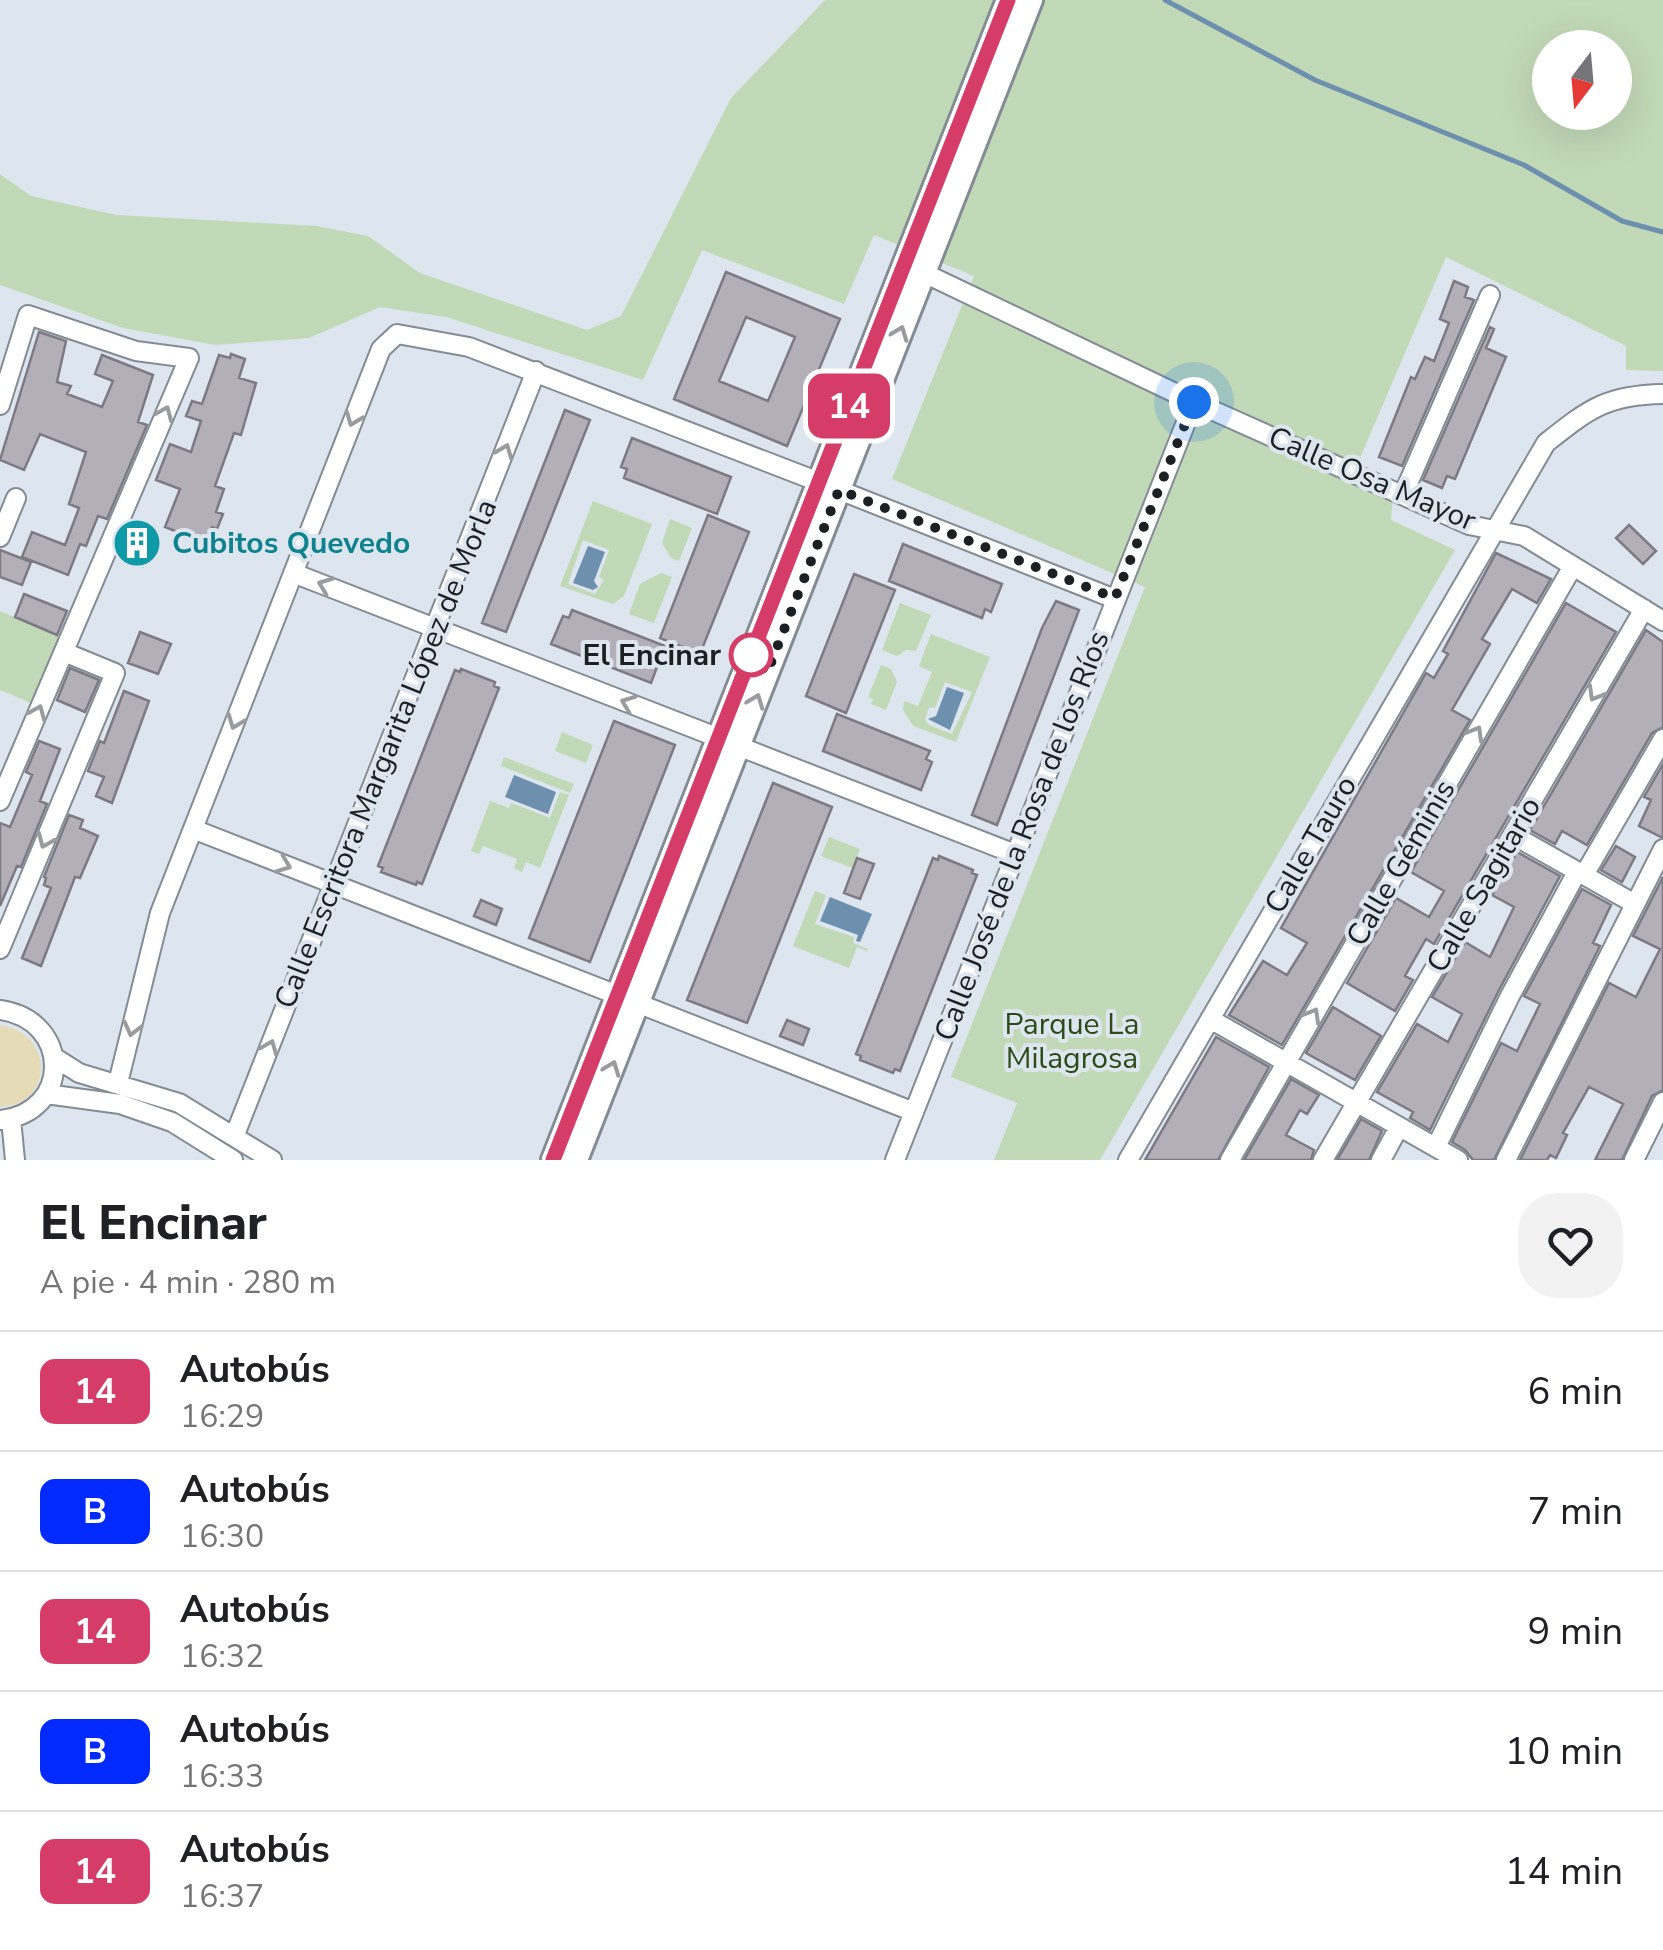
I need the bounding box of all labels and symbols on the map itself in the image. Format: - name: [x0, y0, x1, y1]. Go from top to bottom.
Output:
- north arrow: [1532, 30, 1632, 130]
- one-way arrow: [889, 325, 909, 343]
- line badge: 14: [804, 374, 894, 438]
- your location: [1169, 377, 1219, 427]
- one-way arrow: [154, 405, 174, 422]
- one-way arrow: [345, 409, 365, 427]
- street label: Calle Osa Mayor: [1262, 417, 1482, 541]
- one-way arrow: [493, 443, 513, 461]
- street label: Calle Escritora Margarita López de Morla: [265, 493, 507, 1015]
- building icon: Cubitos Quevedo: [111, 517, 163, 569]
- place label: Cubitos Quevedo: [172, 523, 410, 564]
- one-way arrow: [317, 577, 334, 597]
- street label: Calle José de la Rosa de los Ríos: [925, 625, 1119, 1047]
- marker: El Encinar: [730, 634, 772, 676]
- place label: El Encinar: [582, 635, 721, 676]
- one-way arrow: [1588, 683, 1607, 701]
- one-way arrow: [744, 693, 765, 710]
- one-way arrow: [620, 694, 637, 715]
- one-way arrow: [26, 704, 46, 722]
- one-way arrow: [226, 712, 247, 729]
- one-way arrow: [1464, 726, 1483, 744]
- street label: Calle Tauro: [1255, 769, 1367, 921]
- street label: Calle Géminis: [1337, 772, 1465, 954]
- street label: Calle Sagitario: [1417, 790, 1551, 980]
- one-way arrow: [36, 831, 56, 849]
- one-way arrow: [274, 853, 292, 873]
- park label: Parque La Milagrosa: [1005, 1004, 1139, 1079]
- one-way arrow: [1301, 1008, 1321, 1026]
- one-way arrow: [123, 1020, 144, 1037]
- one-way arrow: [259, 1039, 279, 1056]
- one-way arrow: [600, 1061, 620, 1078]

